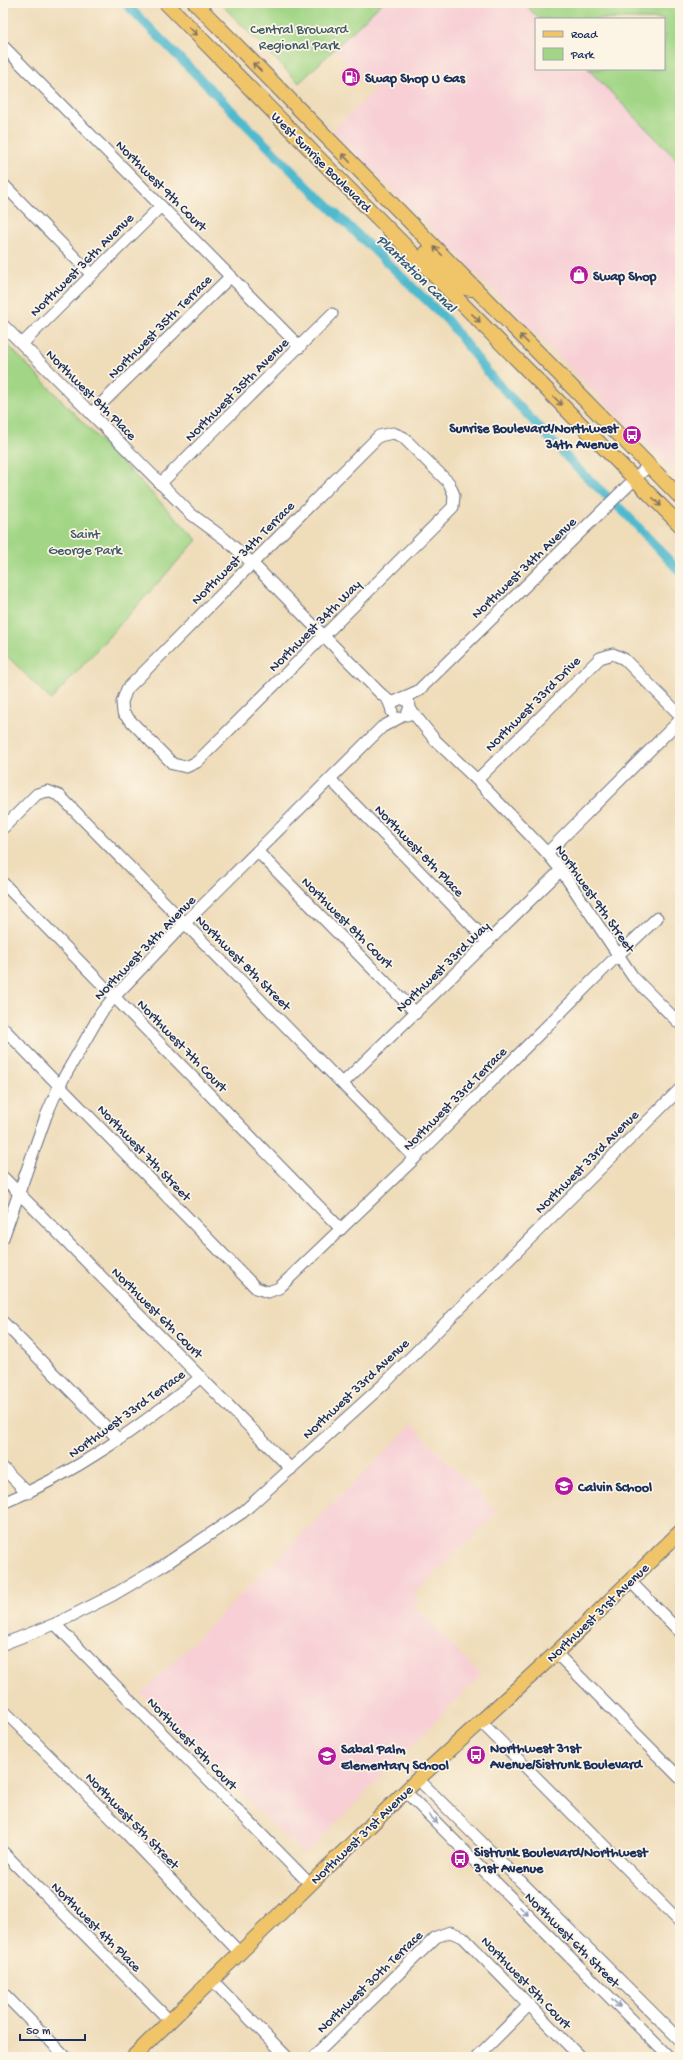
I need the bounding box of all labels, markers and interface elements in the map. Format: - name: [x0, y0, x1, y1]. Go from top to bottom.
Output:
- legend: [535, 18, 665, 70]
- park label: Central Broward Regional Park: [250, 22, 350, 55]
- one-way arrow: [188, 26, 198, 36]
- text: Road: [571, 29, 598, 43]
- text: Park: [570, 49, 596, 63]
- one-way arrow: [252, 62, 262, 72]
- fuel station icon: Swap Shop U Gas: [340, 66, 362, 88]
- place label: Swap Shop U Gas: [365, 71, 466, 88]
- street label: West Sunrise Boulevard: [266, 109, 375, 218]
- street label: Northwest 9th Court: [111, 137, 210, 237]
- one-way arrow: [342, 154, 351, 164]
- street label: Northwest 36th Avenue: [27, 210, 139, 321]
- water label: Plantation Canal: [372, 232, 461, 318]
- one-way arrow: [433, 246, 443, 256]
- shop icon: Swap Shop: [568, 264, 590, 286]
- place label: Swap Shop: [593, 269, 657, 286]
- street label: Northwest 35th Terrace: [105, 272, 217, 383]
- one-way arrow: [471, 313, 481, 323]
- one-way arrow: [519, 334, 529, 344]
- street label: Northwest 35th Avenue: [182, 335, 294, 446]
- street label: Northwest 8th Place: [41, 347, 140, 445]
- one-way arrow: [553, 396, 563, 406]
- place label: Sunrise Boulevard/Northwest 34th Avenue: [449, 421, 619, 454]
- bus stop icon: Sunrise Boulevard/Northwest 34th Avenue: [621, 424, 643, 446]
- one-way arrow: [653, 497, 662, 507]
- street label: Northwest 34th Terrace: [188, 498, 300, 609]
- street label: Northwest 34th Avenue: [469, 514, 581, 623]
- park label: Saint George Park: [48, 527, 123, 560]
- street label: Northwest 34th Way: [266, 577, 366, 677]
- street label: Northwest 33rd Drive: [482, 653, 586, 756]
- street label: Northwest 8th Place: [370, 802, 467, 902]
- street label: Northwest 9th Street: [550, 842, 638, 958]
- street label: Northwest 8th Court: [297, 874, 397, 974]
- street label: Northwest 34th Avenue: [91, 892, 201, 1005]
- street label: Northwest 8th Street: [191, 912, 295, 1016]
- street label: Northwest 33rd Way: [393, 918, 494, 1017]
- street label: Northwest 7th Court: [132, 997, 231, 1098]
- street label: Northwest 33rd Terrace: [400, 1044, 512, 1155]
- street label: Northwest 7th Street: [93, 1102, 195, 1207]
- street label: Northwest 33rd Avenue: [532, 1107, 644, 1218]
- street label: Northwest 6th Court: [107, 1264, 206, 1364]
- street label: Northwest 33rd Avenue: [300, 1335, 414, 1444]
- street label: Northwest 33rd Terrace: [66, 1367, 190, 1463]
- school or university icon: Calvin School: [553, 1475, 575, 1497]
- place label: Calvin School: [577, 1480, 652, 1497]
- street label: Northwest 31st Avenue: [544, 1560, 654, 1667]
- street label: Northwest 5th Court: [142, 1695, 241, 1796]
- place label: Northwest 31st Avenue/Sistrunk Boulevard: [489, 1741, 644, 1774]
- place label: Sabal Palm Elementary School: [341, 1742, 449, 1775]
- bus stop icon: Northwest 31st Avenue/Sistrunk Boulevard: [465, 1744, 487, 1766]
- school or university icon: Sabal Palm Elementary School: [316, 1745, 338, 1767]
- street label: Northwest 5th Street: [81, 1770, 183, 1875]
- street label: Northwest 31st Avenue: [308, 1782, 418, 1889]
- one-way arrow: [428, 1814, 438, 1824]
- place label: Sistrunk Boulevard/Northwest 31st Avenue: [473, 1845, 649, 1878]
- bus stop icon: Sistrunk Boulevard/Northwest 31st Avenue: [449, 1848, 471, 1870]
- street label: Northwest 4th Place: [47, 1879, 144, 1977]
- street label: Northwest 6th Street: [520, 1890, 623, 1993]
- one-way arrow: [519, 1906, 529, 1916]
- street label: Northwest 30th Terrace: [314, 1927, 428, 2038]
- street label: Northwest 5th Court: [476, 1934, 575, 2035]
- one-way arrow: [611, 1998, 621, 2008]
- scale bar: [20, 2016, 85, 2042]
- text: 50 m: [26, 2025, 51, 2039]

